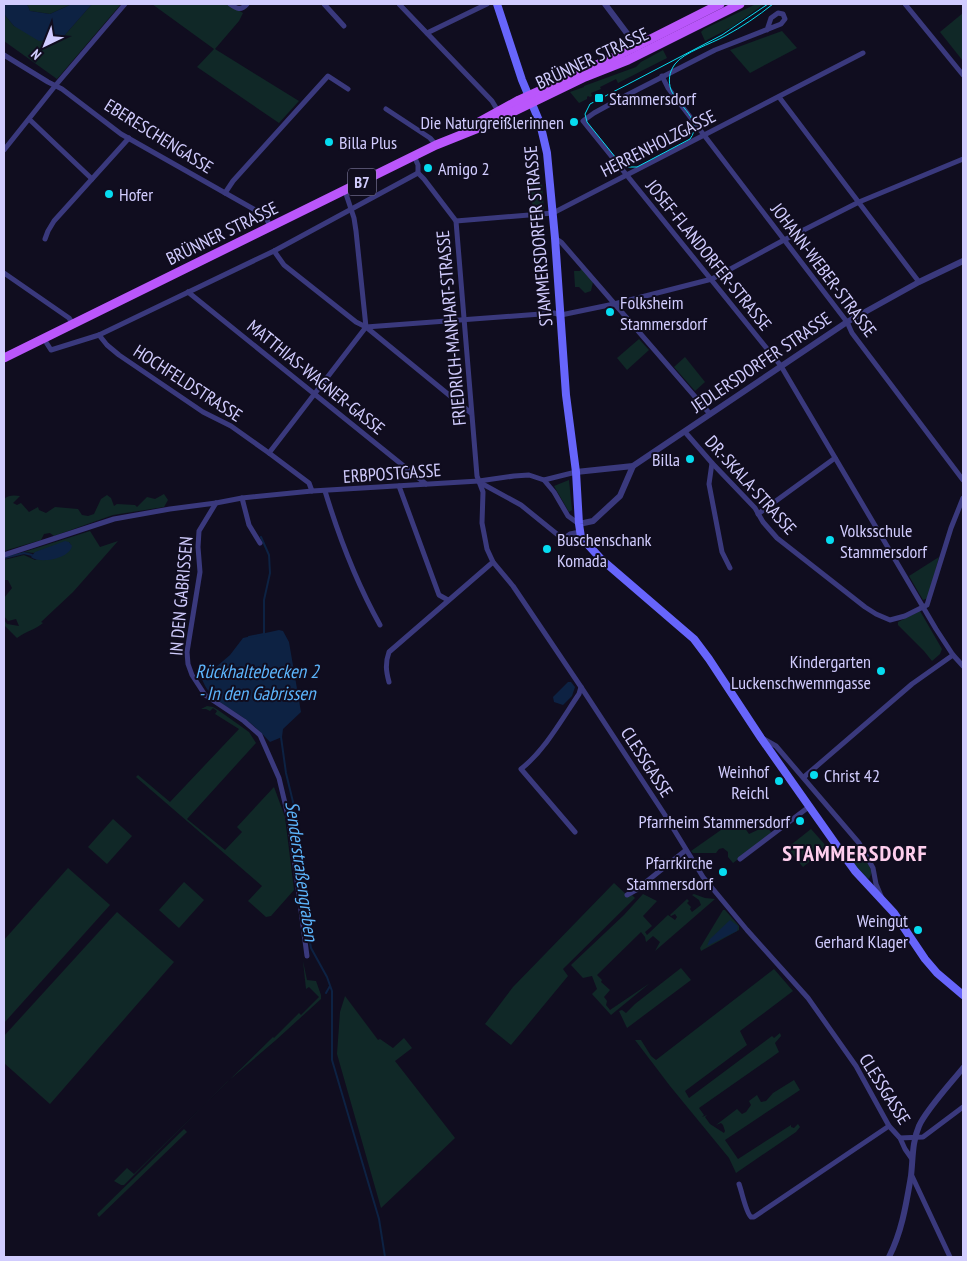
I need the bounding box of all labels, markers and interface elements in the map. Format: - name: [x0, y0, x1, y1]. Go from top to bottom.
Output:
- north arrow: [20, 20, 70, 70]
- street label: BRÜNNER STRASSE: [532, 22, 652, 94]
- text: N: [27, 45, 45, 64]
- place label: Stammersdorf: [609, 87, 697, 110]
- marker: Stammersdorf: [593, 92, 605, 104]
- street label: EBERESCHENGASSE: [100, 93, 218, 179]
- street label: HERRENHOLZGASSE: [597, 104, 719, 182]
- place label: Die Naturgreißlerinnen: [420, 111, 564, 134]
- marker: Die Naturgreißlerinnen: [568, 116, 580, 128]
- place label: Billa Plus: [339, 131, 397, 154]
- marker: Billa Plus: [323, 136, 335, 148]
- street label: STAMMERSDORFER STRASSE: [519, 145, 557, 327]
- place label: Amigo 2: [438, 157, 490, 180]
- marker: Amigo 2: [422, 162, 434, 174]
- road number: B7: [348, 168, 376, 196]
- street label: JOSEF-FLANDORFER-STRASSE: [640, 174, 777, 335]
- place label: Hofer: [119, 183, 153, 206]
- marker: Hofer: [103, 188, 115, 200]
- street label: BRÜNNER STRASSE: [162, 196, 282, 270]
- street label: JOHANN-WEBER-STRASSE: [766, 198, 882, 342]
- street label: FRIEDRICH-MANHART-STRASSE: [431, 229, 471, 427]
- place label: Folksheim Stammersdorf: [620, 291, 708, 335]
- marker: Folksheim Stammersdorf: [604, 306, 616, 318]
- street label: JEDLERSDORFER STRASSE: [686, 307, 836, 418]
- street label: MATTHIAS-WAGNER-GASSE: [243, 314, 389, 440]
- street label: HOCHFELDSTRASSE: [129, 339, 247, 427]
- street label: DR.-SKALA-STRASSE: [700, 431, 802, 539]
- place label: Billa: [652, 448, 680, 471]
- marker: Billa: [684, 453, 696, 465]
- street label: ERBPOSTGASSE: [342, 458, 442, 488]
- place label: Volksschule Stammersdorf: [839, 519, 928, 563]
- place label: Buschenschank Komada: [557, 528, 652, 572]
- marker: Volksschule Stammersdorf: [824, 534, 836, 546]
- street label: IN DEN GABRISSEN: [164, 535, 198, 657]
- marker: Buschenschank Komada: [541, 543, 553, 555]
- place label: Kindergarten Luckenschwemmgasse: [731, 650, 871, 694]
- water label: Rückhaltebecken 2 - In den Gabrissen: [195, 659, 320, 705]
- marker: Kindergarten Luckenschwemmgasse: [875, 665, 887, 677]
- street label: CLESSGASSE: [616, 722, 678, 802]
- place label: Weinhof Reichl: [718, 760, 770, 804]
- place label: Christ 42: [824, 764, 880, 787]
- marker: Christ 42: [808, 769, 820, 781]
- marker: Weinhof Reichl: [773, 775, 785, 787]
- water label: Senderstraßengraben: [280, 800, 324, 944]
- place label: Pfarrheim Stammersdorf: [639, 810, 791, 833]
- marker: Pfarrheim Stammersdorf: [794, 815, 806, 827]
- district label: STAMMERSDORF: [782, 839, 928, 867]
- place label: Pfarrkirche Stammersdorf: [626, 851, 714, 895]
- marker: Pfarrkirche Stammersdorf: [717, 866, 729, 878]
- place label: Weingut Gerhard Klager: [815, 909, 908, 953]
- marker: Weingut Gerhard Klager: [912, 924, 924, 936]
- street label: CLESSGASSE: [854, 1049, 916, 1129]

